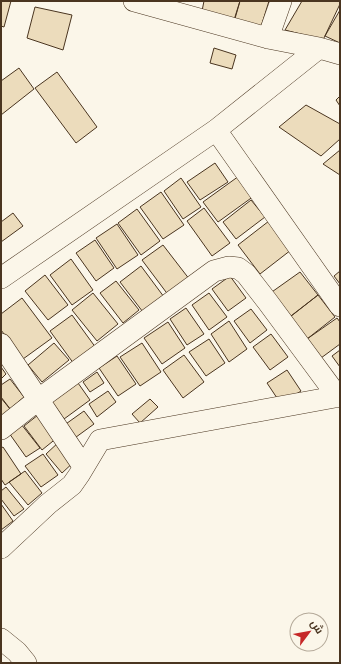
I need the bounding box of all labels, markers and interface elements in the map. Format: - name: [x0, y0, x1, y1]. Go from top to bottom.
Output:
- north arrow: [289, 612, 329, 652]
- text: ش: [308, 617, 327, 636]

